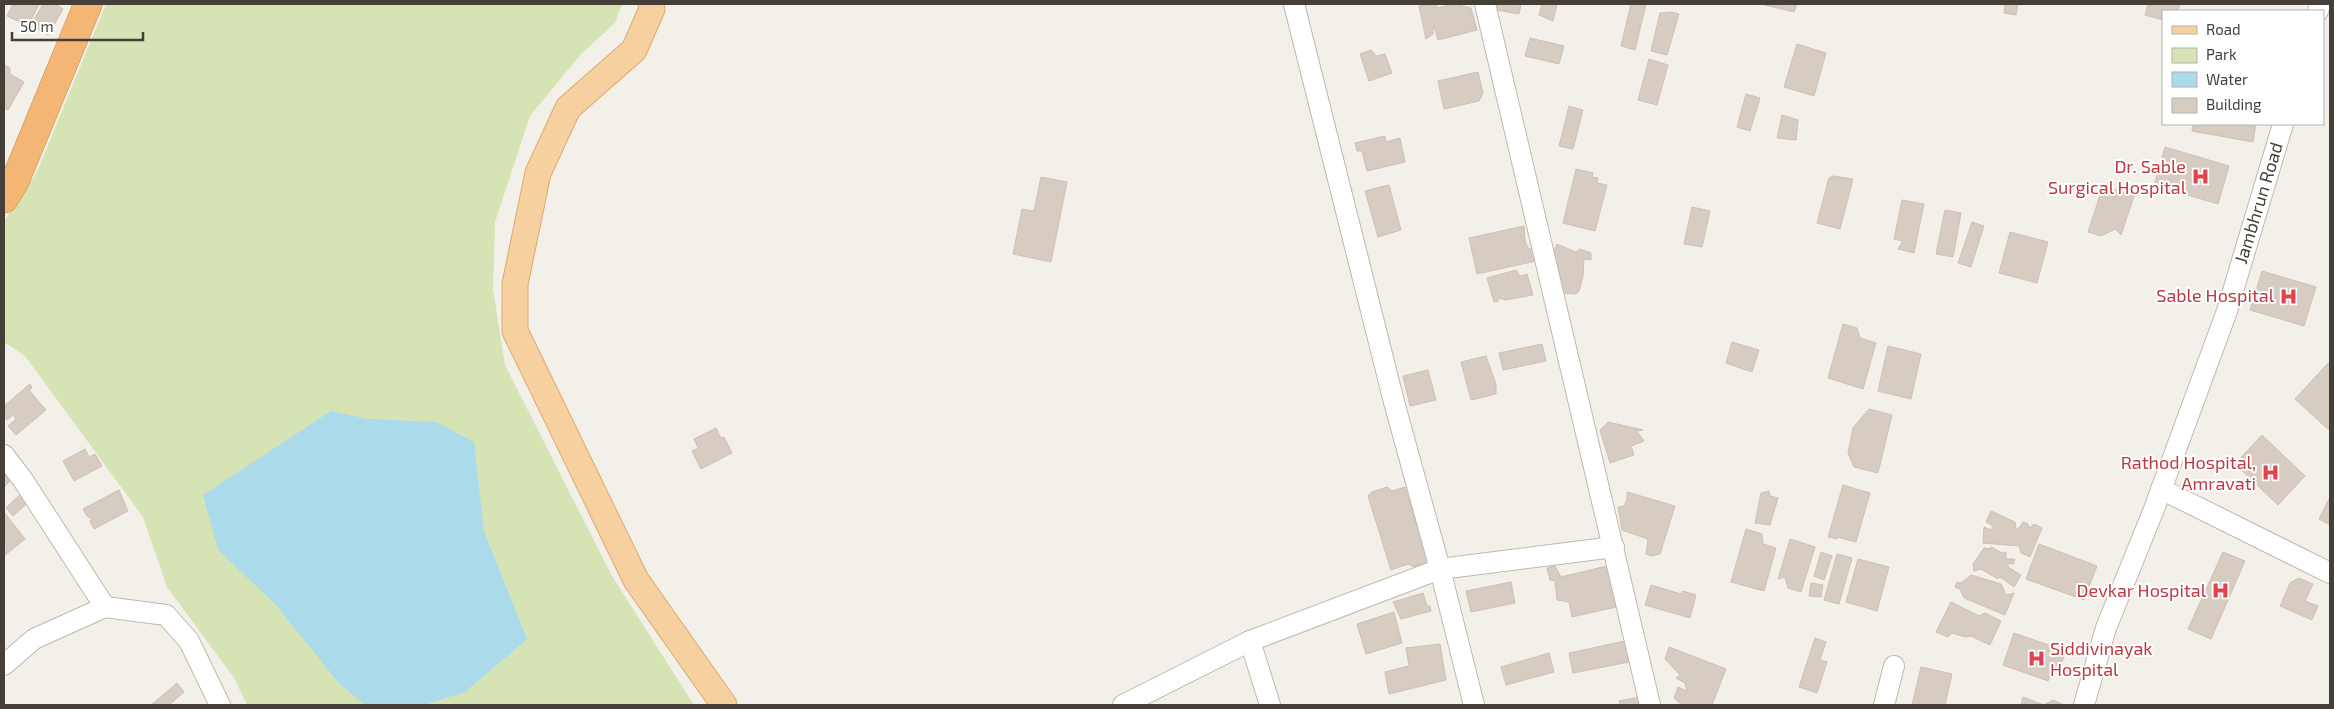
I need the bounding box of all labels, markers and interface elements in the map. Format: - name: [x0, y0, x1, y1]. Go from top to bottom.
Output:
- scale bar: [12, 10, 144, 42]
- legend: [2162, 10, 2324, 125]
- text: 50 m: [20, 17, 54, 35]
- text: Road: [2206, 20, 2241, 38]
- text: Park: [2206, 45, 2237, 63]
- text: Water: [2206, 70, 2248, 88]
- text: Building: [2206, 95, 2262, 113]
- street label: Jambhrun Road: [2229, 139, 2287, 266]
- place label: Dr. Sable Surgical Hospital: [2048, 155, 2187, 198]
- hospital icon: Dr. Sable Surgical Hospital: [2190, 167, 2210, 187]
- place label: Sable Hospital: [2156, 284, 2275, 306]
- hospital icon: Sable Hospital: [2278, 286, 2298, 306]
- place label: Rathod Hospital, Amravati: [2121, 451, 2256, 494]
- hospital icon: Rathod Hospital, Amravati: [2260, 463, 2280, 483]
- place label: Devkar Hospital: [2077, 579, 2207, 601]
- hospital icon: Devkar Hospital: [2210, 581, 2230, 601]
- place label: Siddivinayak Hospital: [2050, 637, 2152, 680]
- hospital icon: Siddivinayak Hospital: [2026, 649, 2046, 669]

